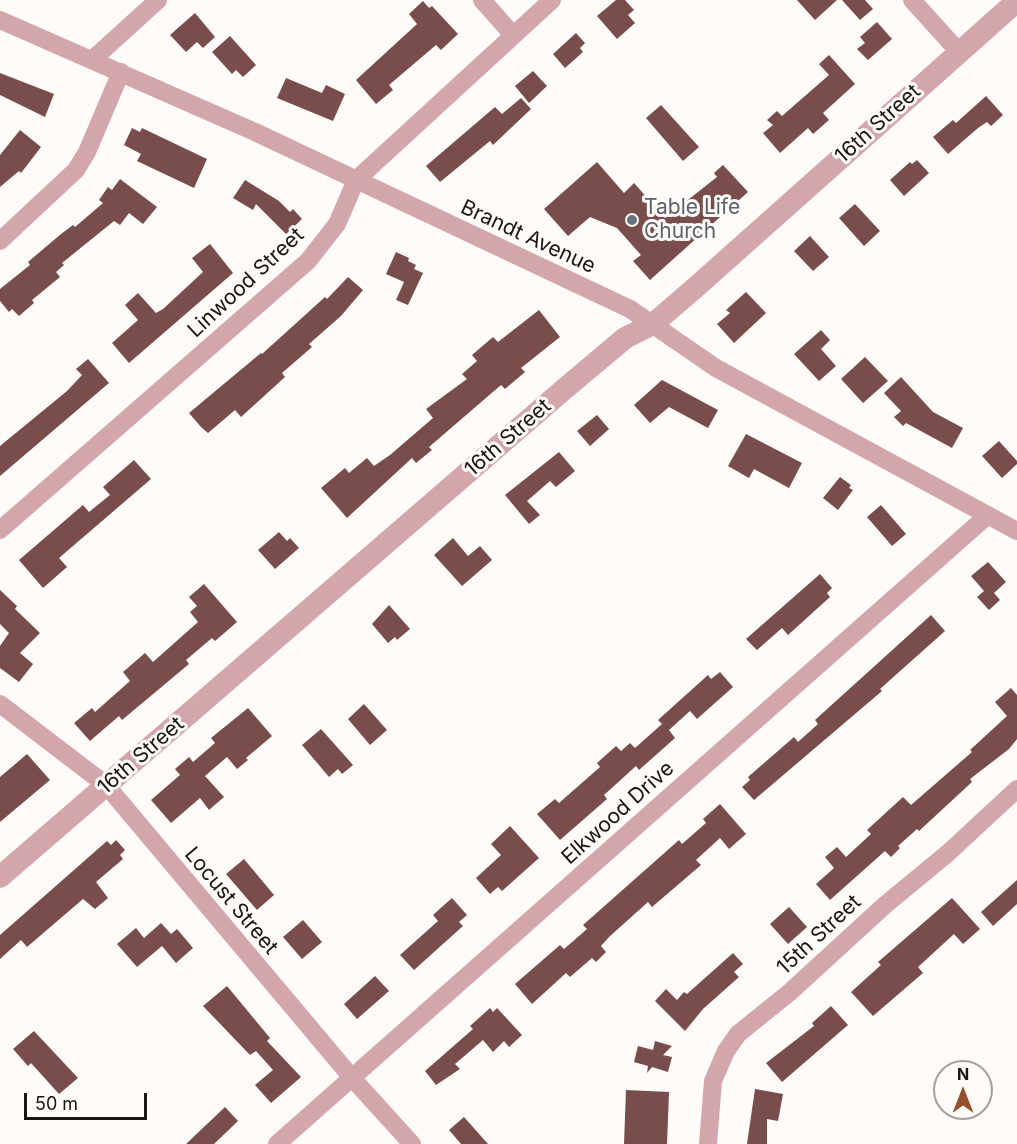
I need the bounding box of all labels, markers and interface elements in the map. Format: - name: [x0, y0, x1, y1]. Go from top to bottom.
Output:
- street label: 16th Street: [830, 79, 926, 169]
- street label: Brandt Avenue: [457, 195, 599, 279]
- place label: Table Life Church: [644, 195, 740, 245]
- marker: Table Life Church: [625, 213, 639, 227]
- street label: Linwood Street: [183, 223, 309, 343]
- street label: 16th Street: [460, 394, 556, 482]
- street label: 16th Street: [93, 712, 189, 800]
- street label: Elkwood Drive: [557, 756, 679, 870]
- street label: Locust Street: [179, 842, 283, 960]
- street label: 15th Street: [772, 890, 866, 980]
- north arrow: [933, 1060, 993, 1120]
- text: N: [957, 1064, 969, 1084]
- scale bar: [27, 1081, 150, 1119]
- text: 50 m: [35, 1093, 78, 1114]

